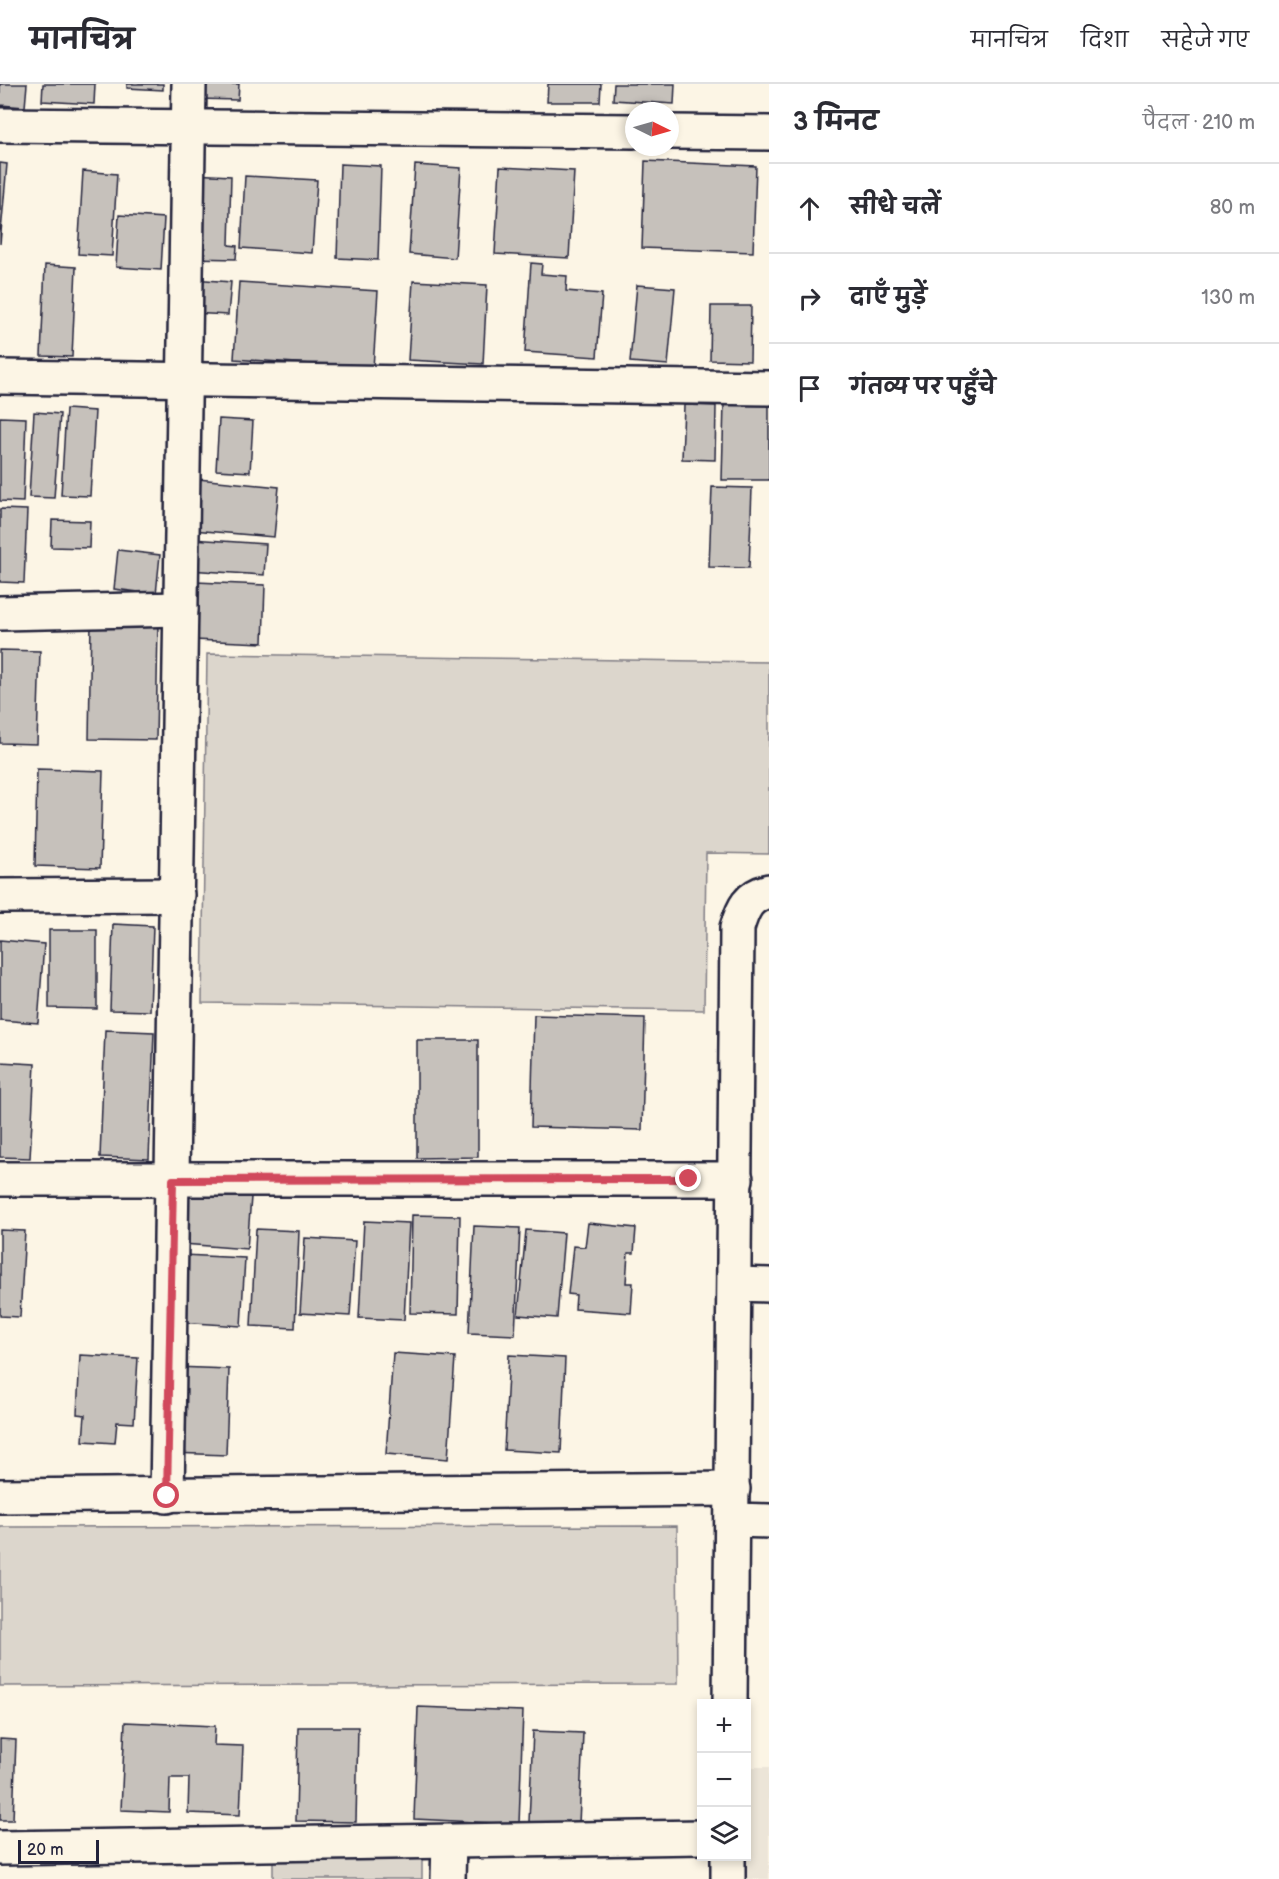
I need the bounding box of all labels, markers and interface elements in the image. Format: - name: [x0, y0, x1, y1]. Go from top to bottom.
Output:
- text: मानचित्र: [30, 24, 134, 57]
- text: मानचित्र: [971, 28, 1048, 53]
- text: दिशा: [1081, 28, 1128, 53]
- text: सहेजे गए: [1161, 28, 1249, 53]
- north arrow: [625, 102, 679, 156]
- text: 3 मिनट: [793, 107, 878, 138]
- text: पैदल · 210 m: [1143, 111, 1255, 135]
- icon: ahead: [793, 192, 826, 225]
- text: सीधे चलें: [850, 194, 940, 221]
- text: 80 m: [1210, 196, 1255, 220]
- icon: right: [793, 282, 826, 315]
- text: दाएँ मुड़ें: [850, 284, 927, 311]
- text: 130 m: [1201, 286, 1255, 310]
- icon: arrive: [793, 372, 826, 405]
- text: गंतव्य पर पहुँचे: [850, 374, 996, 401]
- route end: [675, 1165, 701, 1191]
- route start: [153, 1482, 179, 1508]
- map controls: [697, 1699, 751, 1861]
- button: +: [697, 1699, 751, 1753]
- button: −: [697, 1753, 751, 1807]
- button: layers: [697, 1807, 751, 1861]
- scale bar: [18, 1837, 99, 1864]
- text: 20 m: [27, 1841, 63, 1860]

